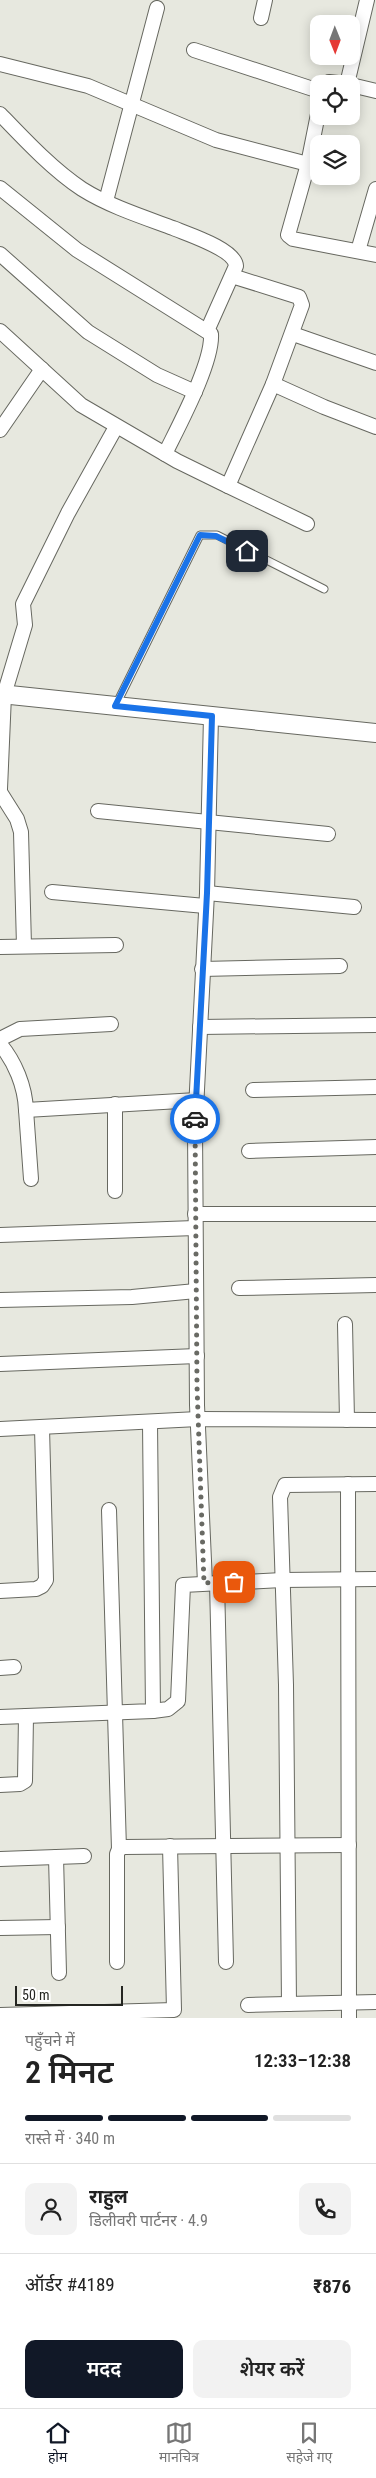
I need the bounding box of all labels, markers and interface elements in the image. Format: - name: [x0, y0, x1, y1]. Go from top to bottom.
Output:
- north arrow: [310, 15, 360, 65]
- map controls: [310, 15, 360, 185]
- button: locate: [310, 75, 360, 125]
- button: layers: [310, 135, 360, 185]
- pin: [226, 530, 268, 572]
- icon: home: [233, 537, 261, 565]
- courier: [170, 1094, 220, 1144]
- icon: car: [181, 1105, 209, 1133]
- pin: [213, 1561, 255, 1603]
- icon: bag: [220, 1568, 248, 1596]
- scale bar: [15, 1983, 122, 2006]
- text: 50 m: [22, 1987, 50, 2003]
- text: पहुँचने में: [25, 2031, 75, 2050]
- text: 12:33–12:38: [254, 2049, 351, 2072]
- text: 2 मिनट: [25, 2053, 113, 2091]
- text: रास्ते में · 340 m: [25, 2129, 115, 2148]
- button: person: [25, 2183, 77, 2235]
- button: phone: [299, 2183, 351, 2235]
- text: राहुल: [89, 2185, 128, 2208]
- text: डिलीवरी पार्टनर · 4.9: [89, 2211, 208, 2230]
- text: ऑर्डर #4189: [25, 2273, 115, 2296]
- text: ₹876: [313, 2275, 351, 2298]
- button: मदद: [25, 2340, 183, 2398]
- button: शेयर करें: [193, 2340, 351, 2398]
- tab: होम: [44, 2419, 72, 2468]
- tab: मानचित्र: [159, 2419, 199, 2468]
- tab: सहेजे गए: [286, 2419, 332, 2468]

